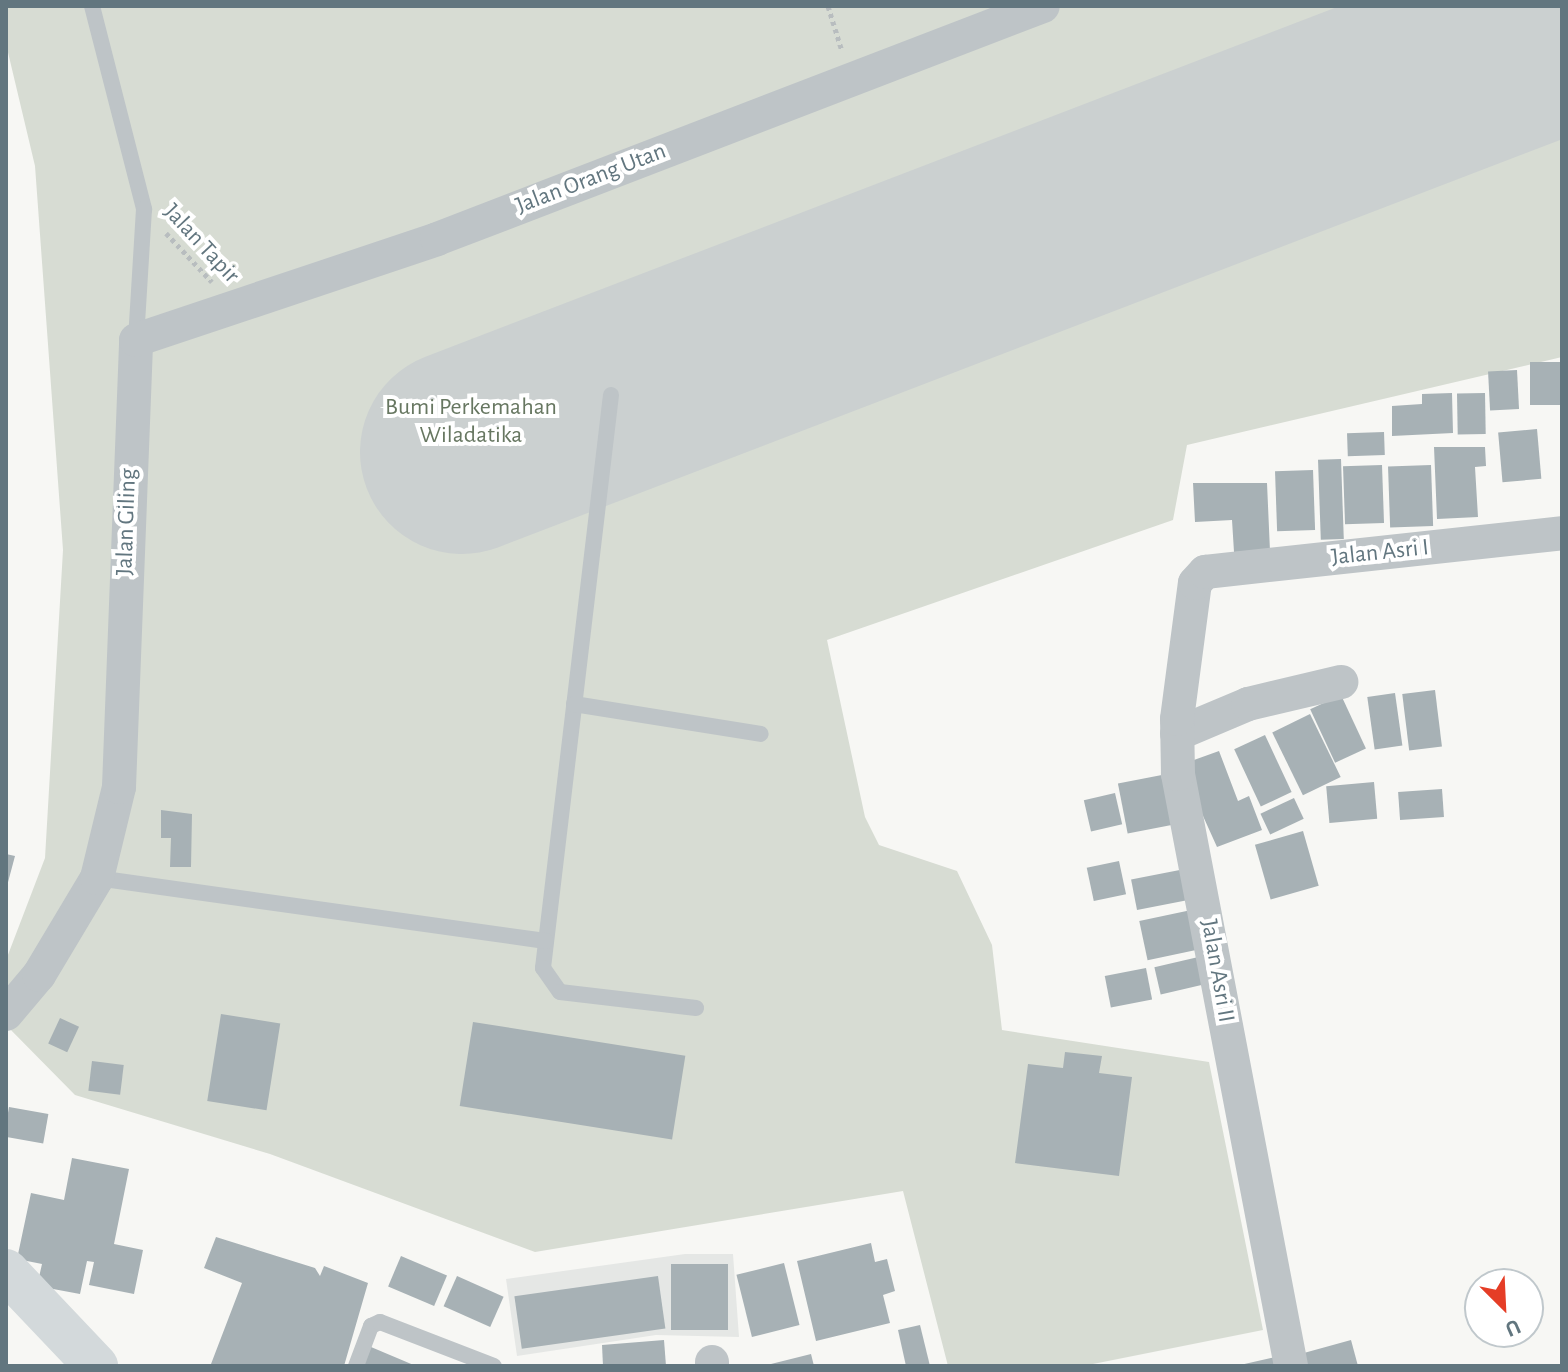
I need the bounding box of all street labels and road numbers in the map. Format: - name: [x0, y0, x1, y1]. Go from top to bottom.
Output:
- street label: Jalan Orang Utan: [512, 137, 670, 221]
- street label: Jalan Tapir: [157, 198, 245, 290]
- street label: Jalan Giling: [111, 468, 143, 576]
- street label: Jalan Asri I: [1330, 534, 1430, 572]
- street label: Jalan Asri II: [1194, 917, 1240, 1025]

